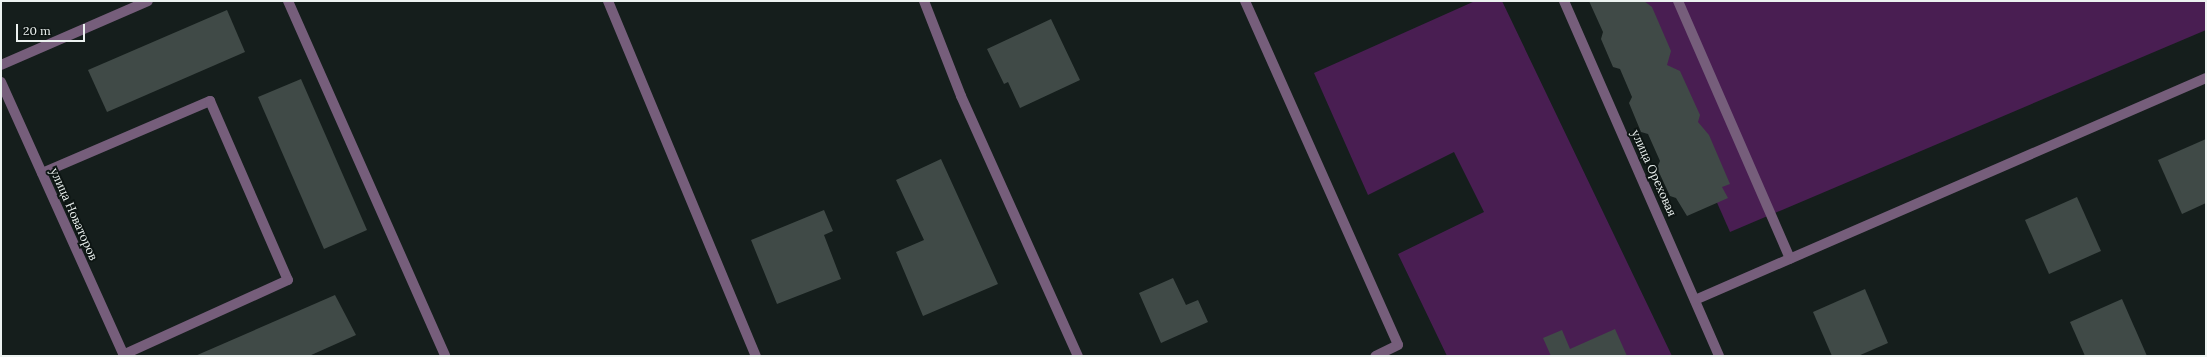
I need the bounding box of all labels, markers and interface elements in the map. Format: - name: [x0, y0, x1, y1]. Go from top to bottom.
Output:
- scale bar: [18, 16, 87, 42]
- text: 20 m: [23, 23, 51, 38]
- street label: улица Ореховая: [1628, 127, 1680, 219]
- street label: улица Новаторов: [47, 166, 101, 262]

